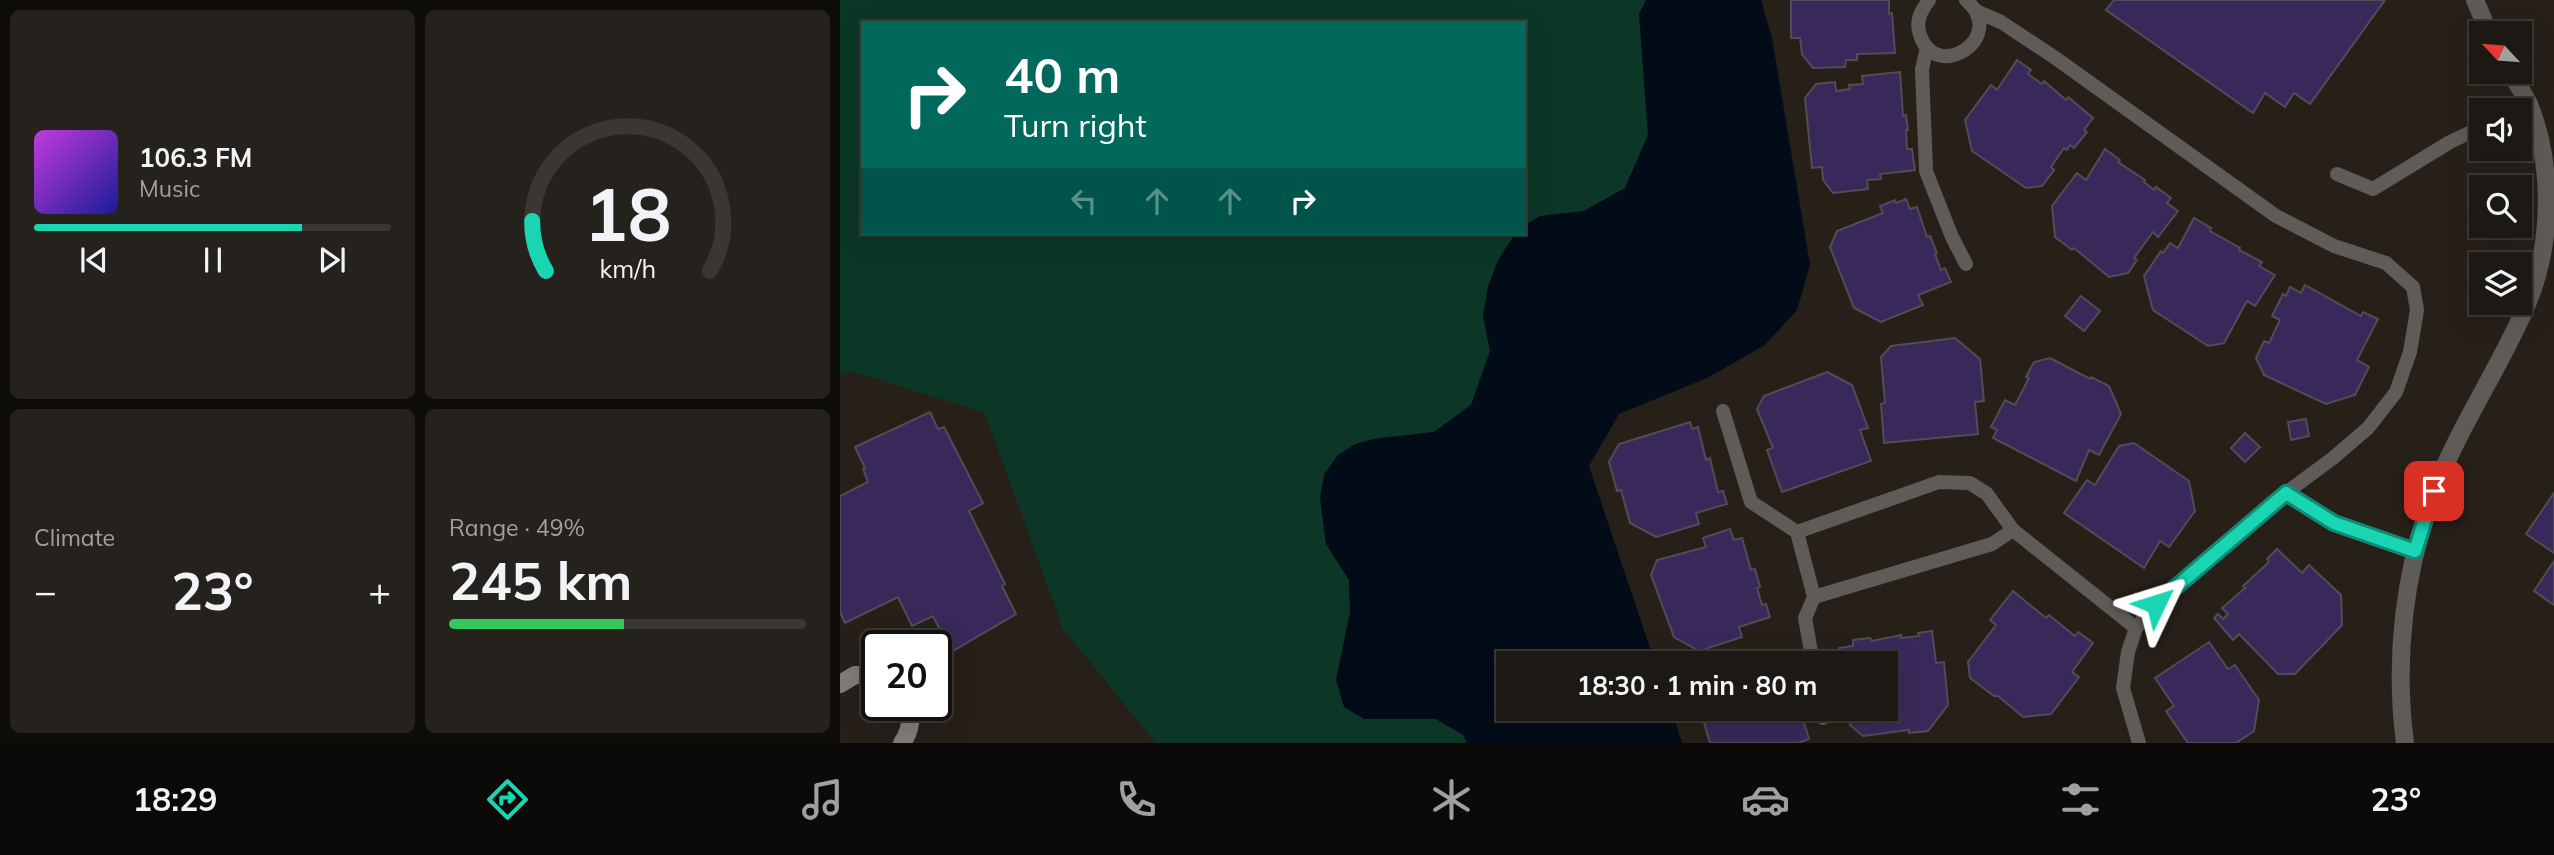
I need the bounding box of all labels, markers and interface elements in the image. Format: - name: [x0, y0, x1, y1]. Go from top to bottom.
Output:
- north arrow: [2469, 21, 2532, 84]
- map controls: [2469, 21, 2532, 315]
- text: 40 m: [1004, 44, 1120, 105]
- icon: right: [889, 49, 980, 140]
- button: sound: [2469, 98, 2532, 161]
- text: Turn right: [1004, 105, 1147, 145]
- text: 106.3 FM: [139, 141, 252, 174]
- text: 18: [584, 168, 671, 259]
- text: Music: [139, 174, 200, 203]
- button: search: [2469, 175, 2532, 238]
- icon: left: [1065, 182, 1103, 220]
- icon: ahead: [1138, 182, 1176, 220]
- icon: ahead: [1211, 182, 1249, 220]
- icon: right: [1284, 182, 1322, 220]
- icon: previous: [75, 241, 113, 279]
- icon: pause: [194, 241, 232, 279]
- icon: next: [313, 241, 351, 279]
- button: layers: [2469, 252, 2532, 315]
- text: km/h: [599, 253, 656, 284]
- pin: [2404, 461, 2464, 521]
- icon: arrive: [2415, 472, 2453, 510]
- text: Range · 49%: [449, 513, 585, 542]
- text: Climate: [34, 523, 115, 552]
- text: 245 km: [449, 548, 632, 613]
- text: 23°: [171, 558, 254, 623]
- text: −: [34, 567, 57, 615]
- text: +: [368, 567, 391, 615]
- position arrow: [2119, 567, 2193, 641]
- speed limit sign: 20: [861, 630, 952, 721]
- text: 18:30 · 1 min · 80 m: [1577, 669, 1817, 702]
- icon: directions: [483, 775, 532, 824]
- icon: music: [798, 775, 847, 824]
- icon: phone: [1112, 775, 1161, 824]
- icon: climate: [1427, 775, 1476, 824]
- icon: car: [1741, 775, 1790, 824]
- icon: filters: [2056, 775, 2105, 824]
- text: 18:29: [133, 779, 218, 819]
- text: 23°: [2371, 779, 2421, 819]

